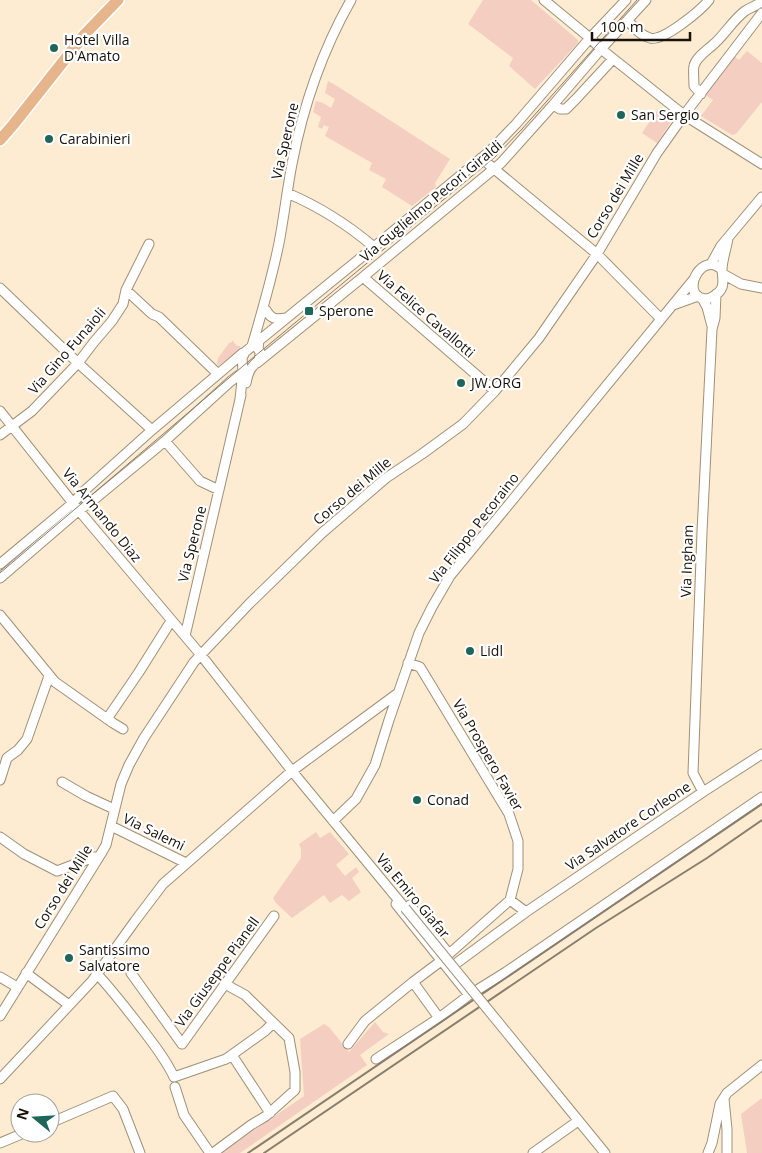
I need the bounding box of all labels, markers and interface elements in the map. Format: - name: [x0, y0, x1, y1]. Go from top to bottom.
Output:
- scale bar: [592, 10, 690, 42]
- text: 100 m: [600, 16, 644, 36]
- place label: Hotel Villa D'Amato: [64, 30, 130, 65]
- marker: Hotel Villa D'Amato: [48, 42, 60, 54]
- street label: Via Sperone: [266, 101, 303, 181]
- place label: San Sergio: [631, 105, 700, 124]
- marker: San Sergio: [615, 109, 627, 121]
- place label: Carabinieri: [59, 129, 130, 148]
- marker: Carabinieri: [43, 133, 55, 145]
- street label: Via Guglielmo Pecori Giraldi: [356, 135, 506, 266]
- street label: Corso dei Mille: [582, 149, 648, 242]
- street label: Via Felice Cavallotti: [373, 266, 479, 361]
- place label: Sperone: [319, 301, 374, 320]
- street label: Via Gino Funaioli: [24, 303, 110, 398]
- marker: Sperone: [303, 305, 315, 317]
- place label: JW.ORG: [469, 373, 521, 392]
- marker: JW.ORG: [455, 377, 467, 389]
- street label: Corso dei Mille: [309, 452, 395, 529]
- street label: Via Armando Diaz: [59, 464, 147, 566]
- street label: Via Filippo Pecoraino: [424, 468, 523, 587]
- street label: Via Sperone: [173, 504, 210, 584]
- street label: Via Ingham: [676, 524, 697, 598]
- place label: Lidl: [480, 641, 503, 660]
- marker: Lidl: [464, 645, 476, 657]
- street label: Via Prospero Favier: [449, 696, 528, 814]
- street label: Via Salvatore Corleone: [562, 777, 694, 875]
- place label: Conad: [427, 790, 469, 809]
- marker: Conad: [411, 794, 423, 806]
- street label: Via Salemi: [120, 808, 188, 855]
- street label: Corso dei Mille: [29, 841, 96, 933]
- street label: Via Emiro Giafar: [372, 849, 455, 942]
- street label: Via Giuseppe Pianell: [170, 913, 263, 1031]
- place label: Santissimo Salvatore: [79, 940, 150, 975]
- marker: Santissimo Salvatore: [63, 952, 75, 964]
- north arrow: [10, 1093, 60, 1143]
- text: N: [11, 1105, 33, 1122]

